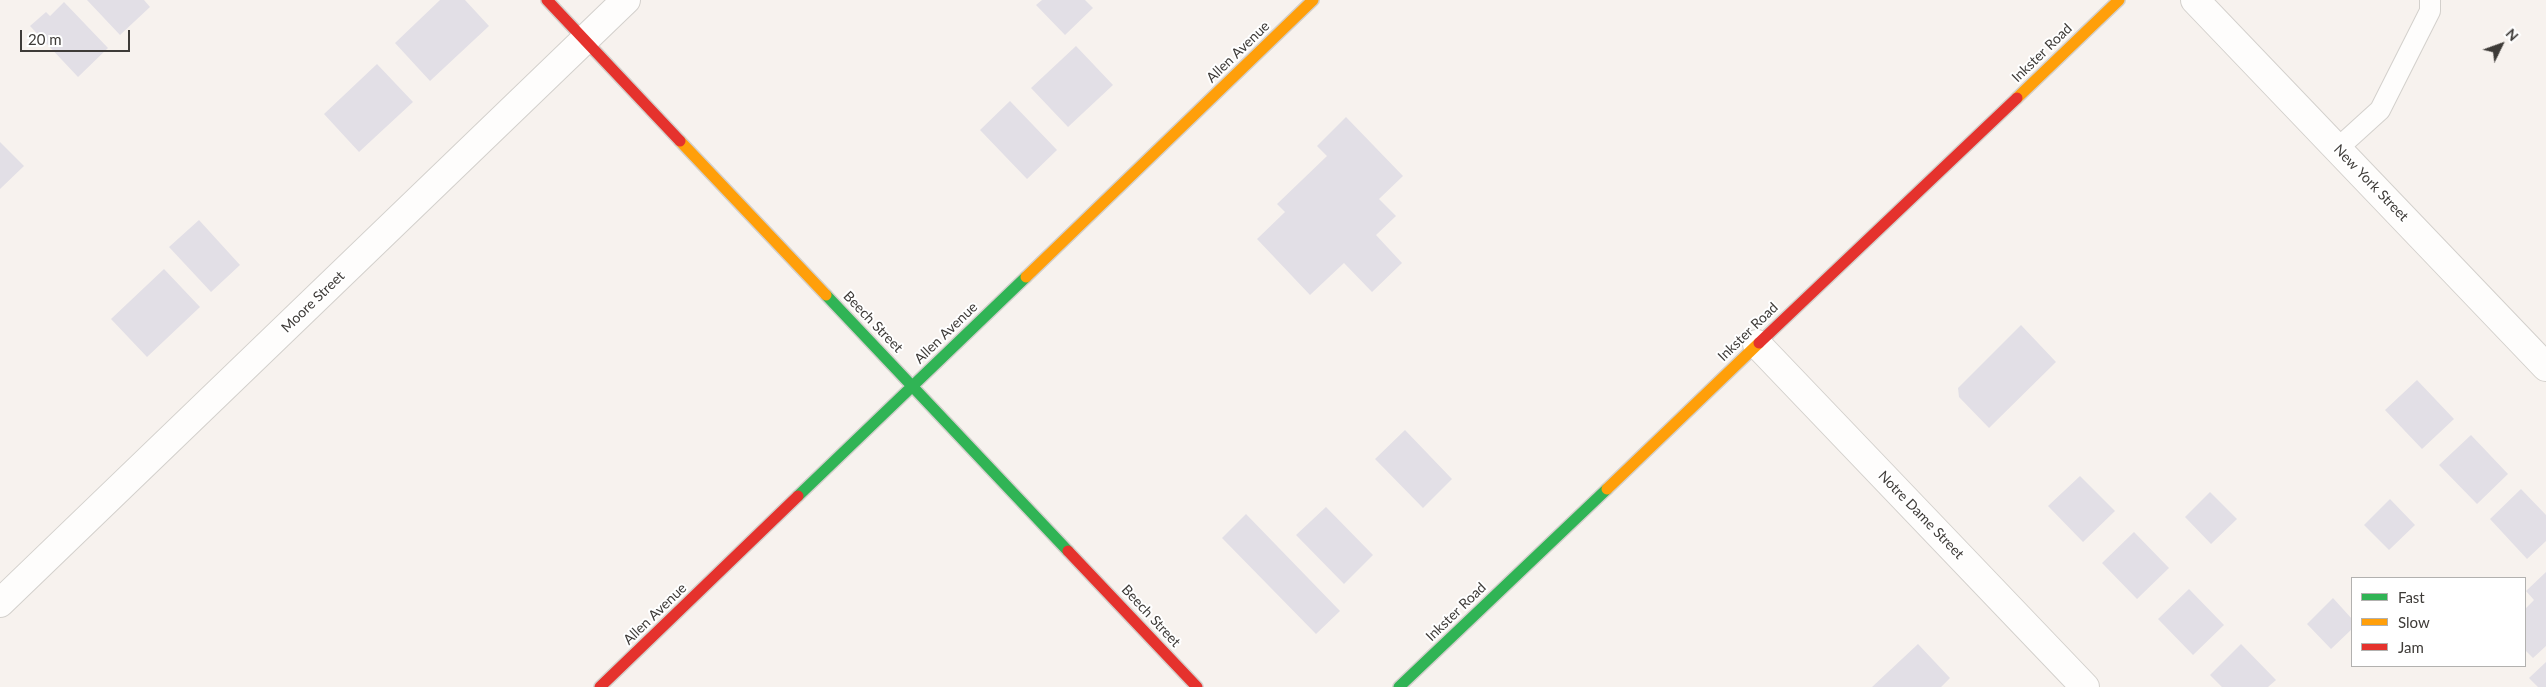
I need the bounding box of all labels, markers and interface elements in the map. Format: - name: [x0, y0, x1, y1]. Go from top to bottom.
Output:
- street label: Allen Avenue: [1203, 18, 1273, 86]
- scale bar: [22, 20, 132, 52]
- street label: Inkster Road: [2009, 20, 2075, 86]
- north arrow: [2476, 20, 2526, 70]
- text: N: [2503, 25, 2522, 44]
- text: 20 m: [28, 30, 62, 48]
- street label: New York Street: [2330, 141, 2412, 225]
- street label: Moore Street: [278, 268, 348, 336]
- street label: Beech Street: [840, 288, 906, 356]
- street label: Allen Avenue: [911, 299, 981, 367]
- street label: Inkster Road: [1715, 299, 1781, 365]
- street label: Notre Dame Street: [1875, 467, 1967, 563]
- legend: [2351, 577, 2526, 667]
- street label: Inkster Road: [1423, 579, 1489, 645]
- street label: Allen Avenue: [620, 580, 690, 648]
- street label: Beech Street: [1118, 582, 1184, 650]
- text: Fast: [2398, 588, 2425, 606]
- text: Slow: [2398, 613, 2430, 631]
- text: Jam: [2398, 638, 2424, 656]

